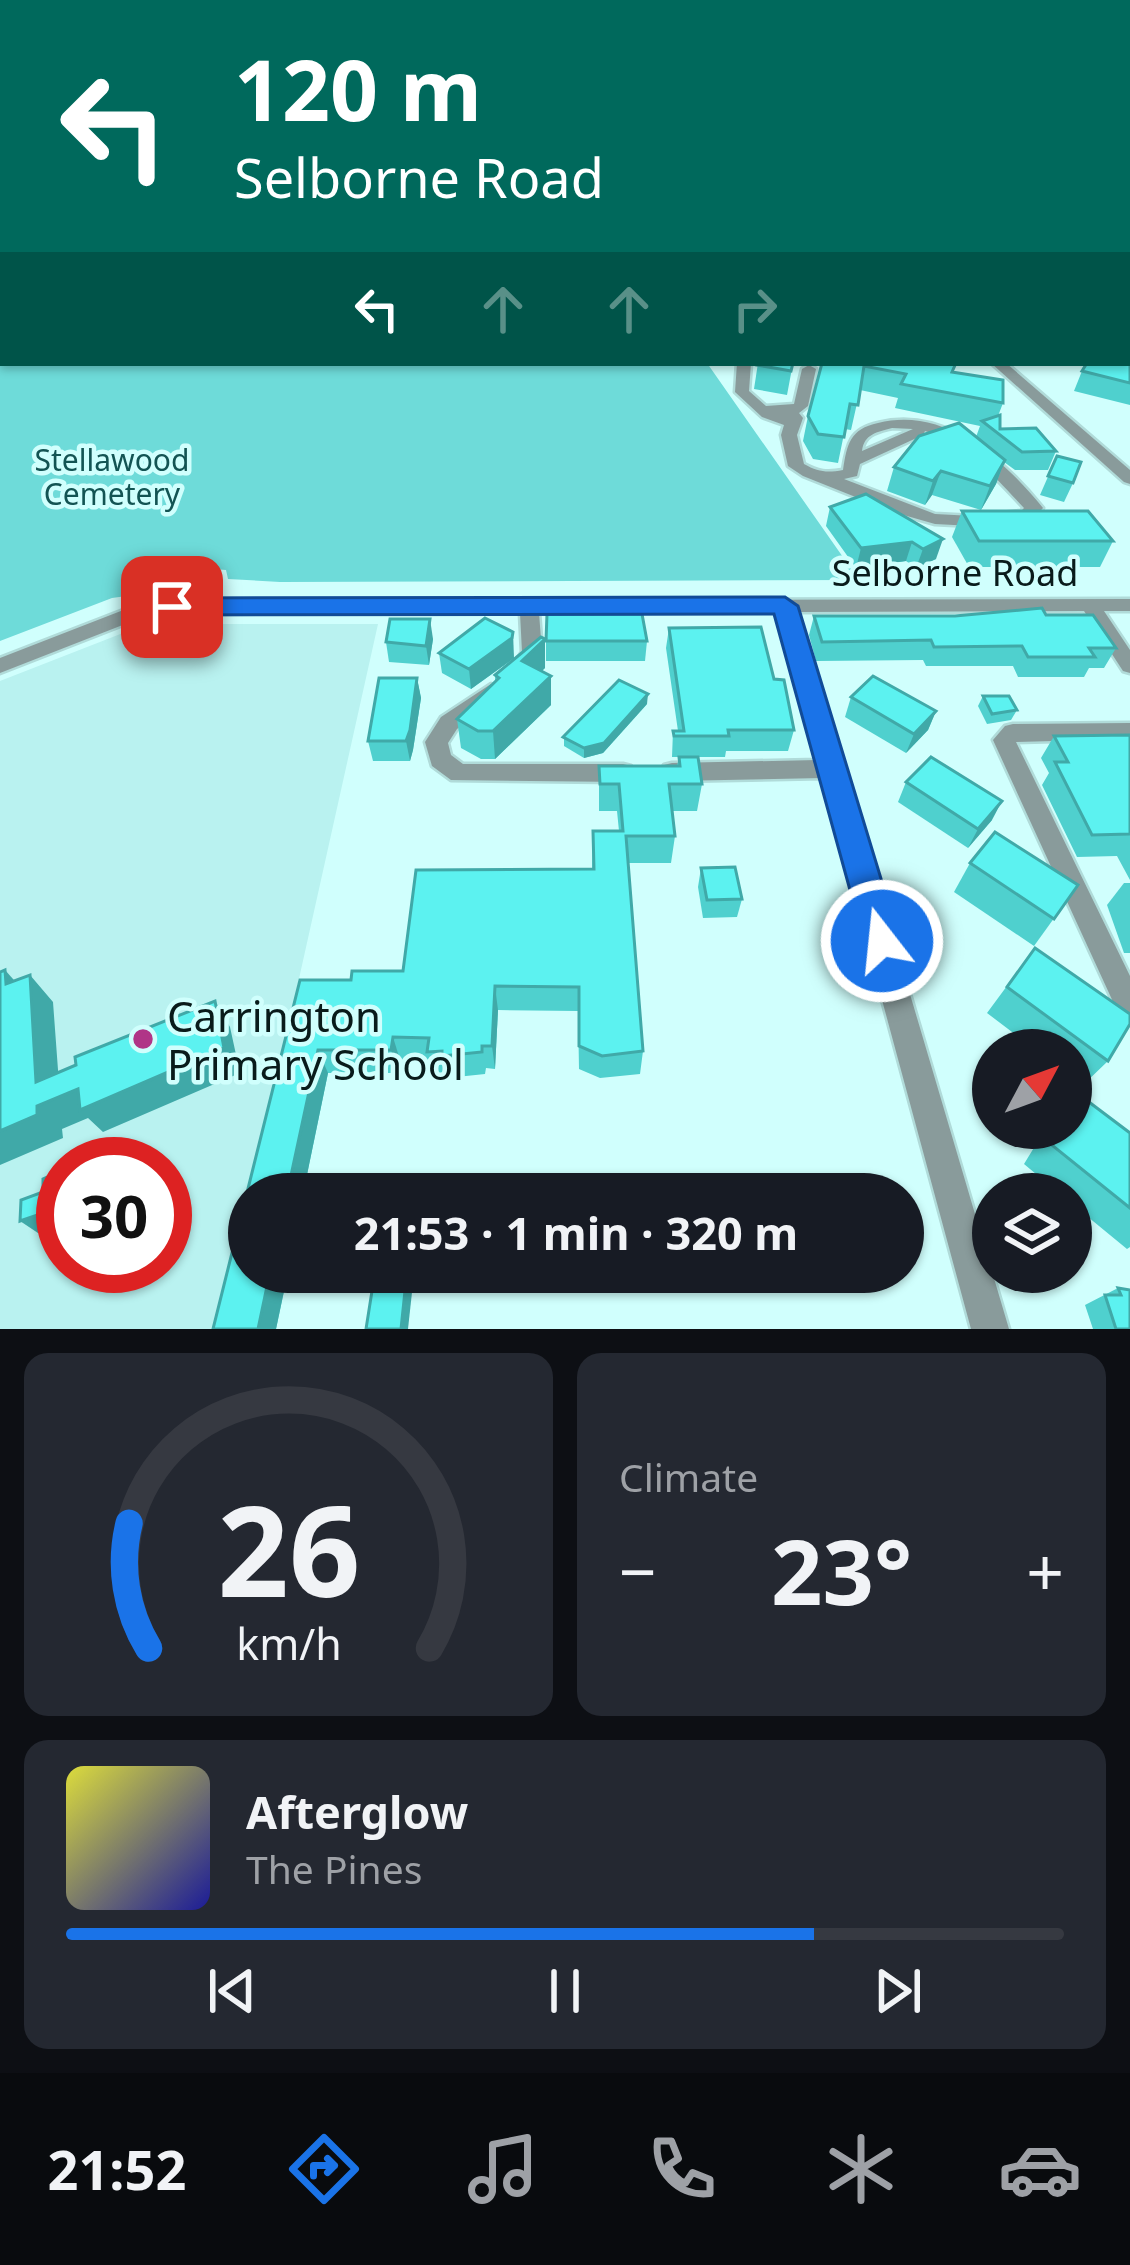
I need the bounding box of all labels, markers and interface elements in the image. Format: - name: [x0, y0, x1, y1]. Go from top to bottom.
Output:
- text: 120 m: [234, 31, 482, 146]
- icon: left: [36, 48, 192, 204]
- text: Selborne Road: [234, 140, 604, 214]
- icon: left: [344, 276, 410, 342]
- icon: ahead: [470, 276, 536, 342]
- icon: ahead: [596, 276, 662, 342]
- icon: right: [722, 276, 788, 342]
- park label: Stellawood Cemetery: [35, 439, 189, 514]
- street label: Selborne Road: [832, 548, 1078, 597]
- pin: [121, 556, 223, 658]
- icon: arrive: [139, 574, 205, 640]
- position arrow: [819, 878, 945, 1004]
- place label: Carrington Primary School: [167, 987, 464, 1092]
- marker: Carrington Primary School: [130, 1026, 156, 1052]
- north arrow: [972, 1029, 1092, 1149]
- map controls: [972, 1029, 1092, 1293]
- speed limit sign: 30: [36, 1137, 192, 1293]
- button: layers: [972, 1173, 1092, 1293]
- text: 21:53 · 1 min · 320 m: [354, 1202, 798, 1263]
- text: Climate: [619, 1450, 758, 1503]
- text: 26: [217, 1464, 360, 1634]
- text: 23°: [771, 1509, 912, 1631]
- text: −: [619, 1525, 657, 1615]
- text: +: [1026, 1525, 1064, 1615]
- text: km/h: [236, 1613, 341, 1672]
- text: Afterglow: [246, 1781, 468, 1842]
- text: The Pines: [246, 1842, 422, 1895]
- icon: previous: [199, 1958, 265, 2024]
- icon: pause: [532, 1958, 598, 2024]
- icon: next: [865, 1958, 931, 2024]
- icon: directions: [282, 2127, 366, 2211]
- icon: music: [461, 2127, 545, 2211]
- icon: phone: [640, 2127, 724, 2211]
- icon: climate: [819, 2127, 903, 2211]
- icon: car: [998, 2127, 1082, 2211]
- text: 21:52: [48, 2132, 186, 2206]

